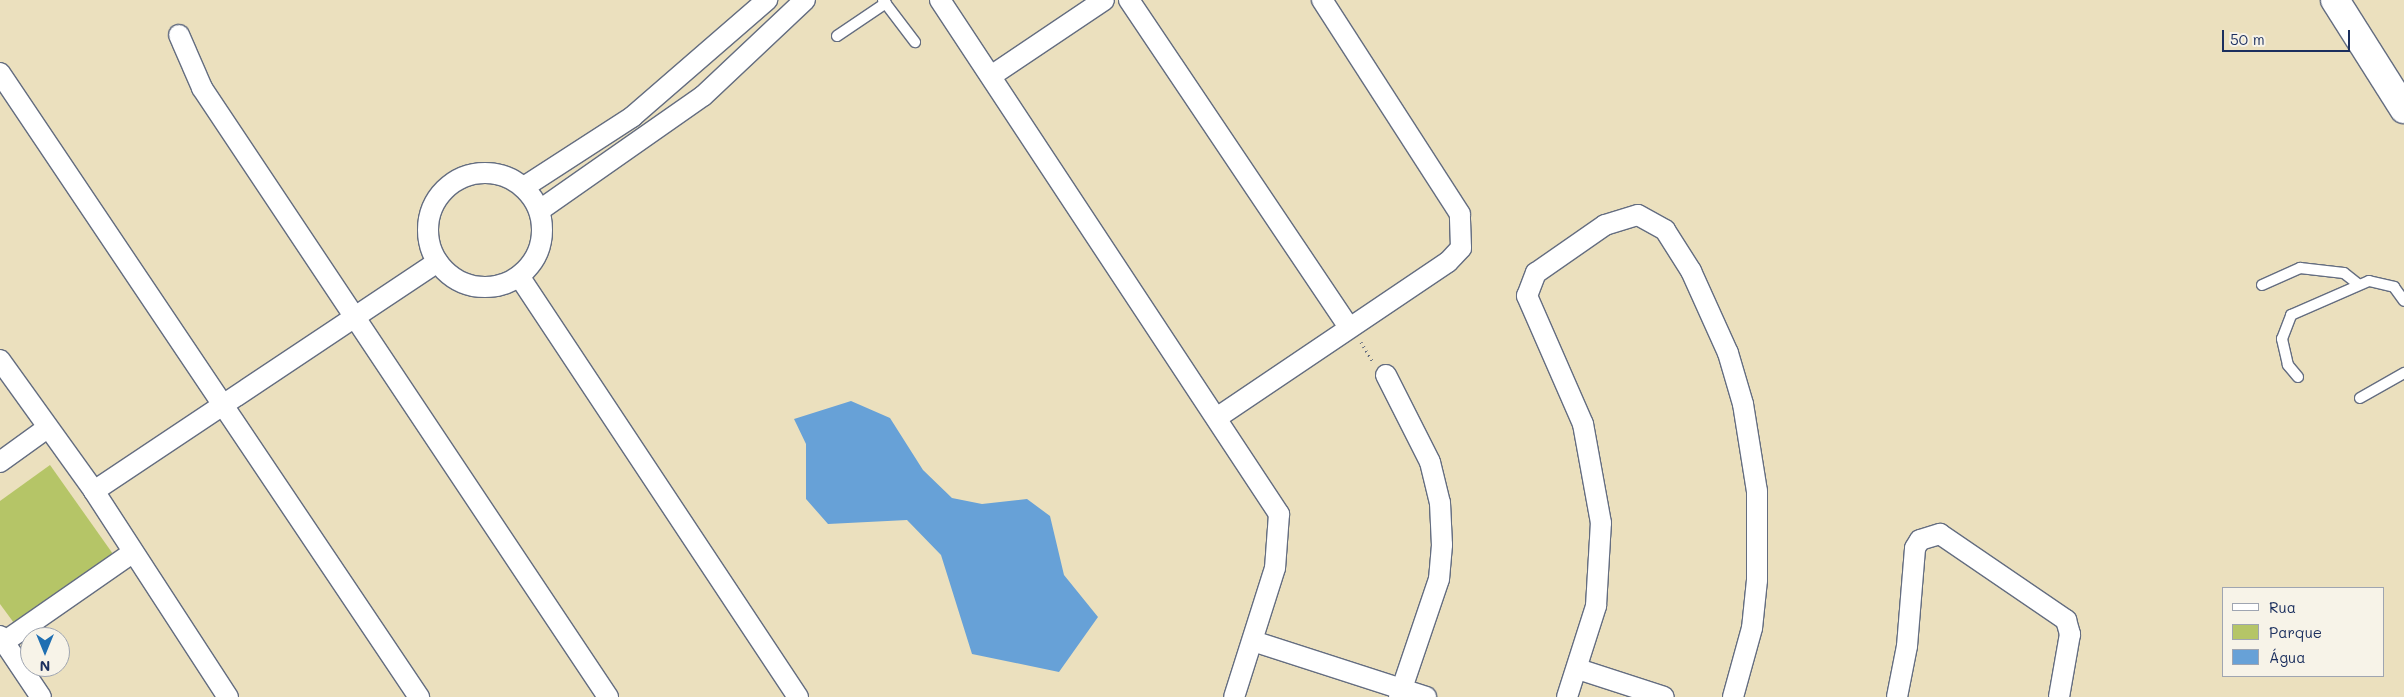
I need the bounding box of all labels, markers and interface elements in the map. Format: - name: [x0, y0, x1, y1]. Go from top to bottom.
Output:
- scale bar: [2224, 20, 2352, 52]
- text: 50 m: [2230, 29, 2265, 49]
- legend: [2222, 587, 2384, 677]
- text: Rua: [2269, 597, 2296, 617]
- text: Parque: [2269, 622, 2322, 642]
- north arrow: [20, 627, 70, 677]
- text: Água: [2269, 647, 2306, 667]
- text: N: [40, 657, 50, 676]

